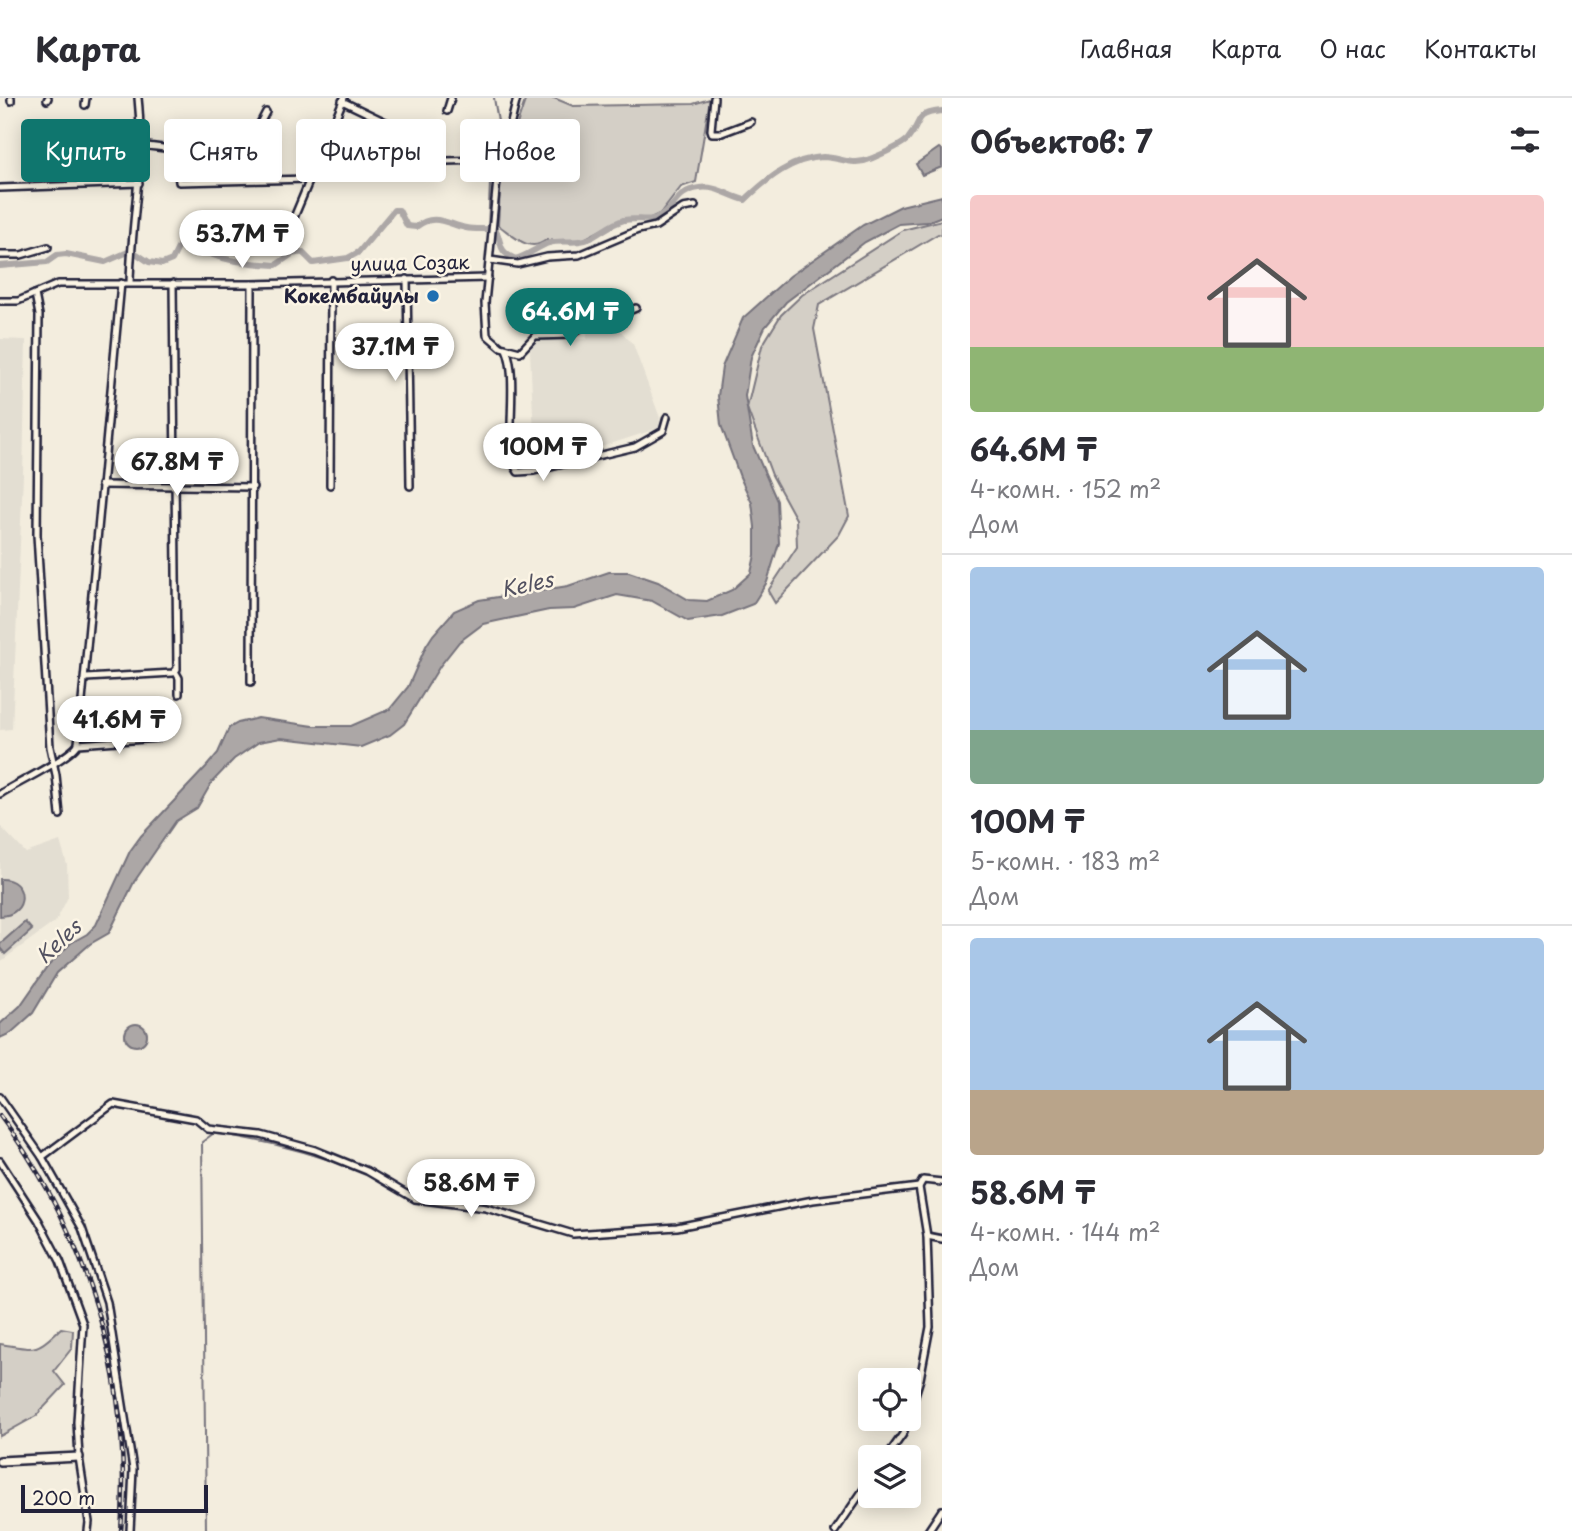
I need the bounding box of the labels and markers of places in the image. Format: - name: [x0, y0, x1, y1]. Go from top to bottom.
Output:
- pin: 53.7M ₸: [177, 211, 307, 270]
- place label: Кокембайулы: [284, 281, 419, 309]
- marker: Кокембайулы: [425, 288, 441, 304]
- pin: 64.6M ₸: [505, 288, 635, 348]
- pin: 37.1M ₸: [330, 324, 460, 383]
- pin: 100M ₸: [486, 424, 600, 483]
- pin: 67.8M ₸: [112, 438, 242, 498]
- pin: 41.6M ₸: [54, 696, 184, 756]
- pin: 58.6M ₸: [406, 1160, 536, 1219]

